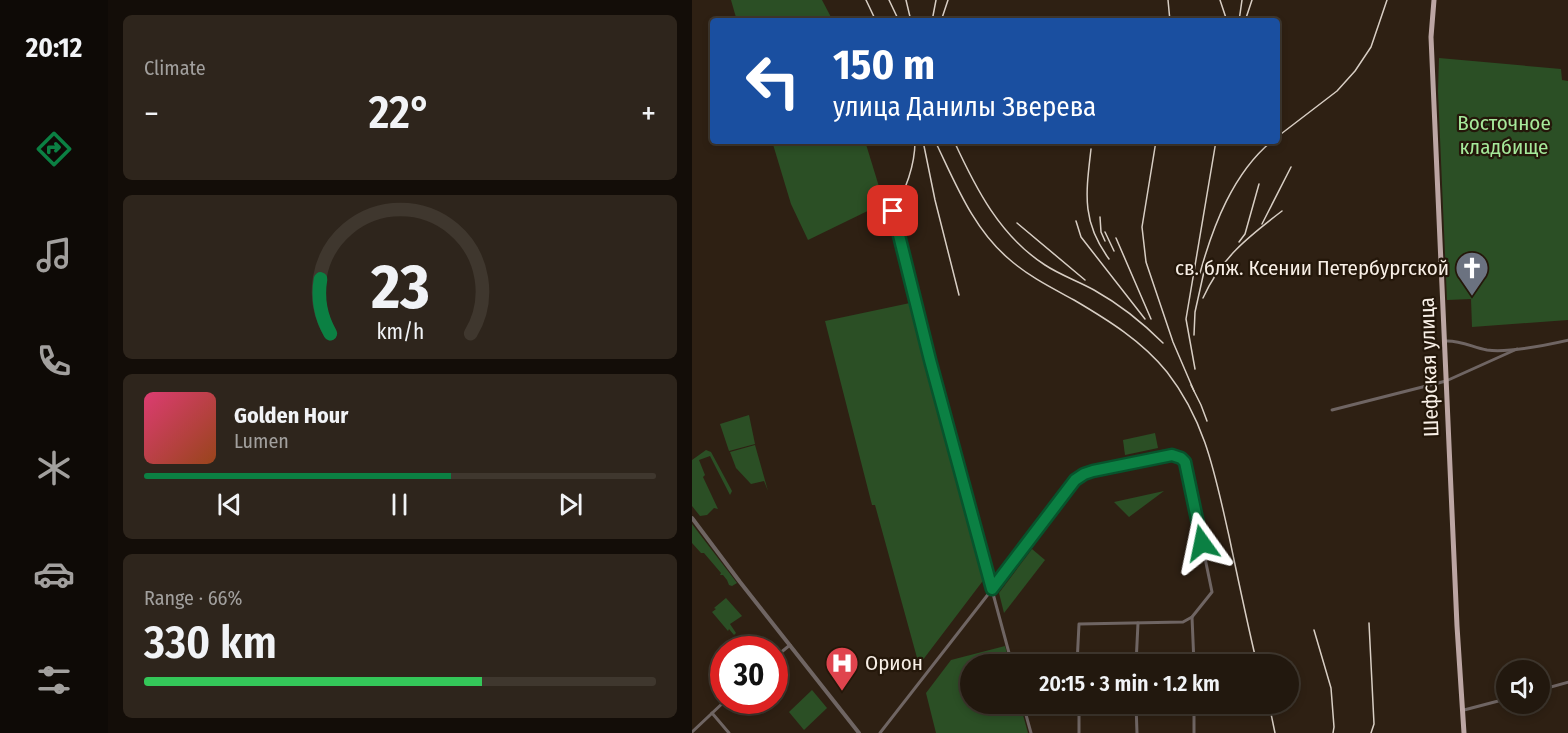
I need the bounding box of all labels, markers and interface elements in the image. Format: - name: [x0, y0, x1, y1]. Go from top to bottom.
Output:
- text: 20:12: [26, 32, 82, 64]
- text: 150 m: [833, 40, 935, 90]
- icon: left: [734, 42, 812, 120]
- text: Climate: [144, 56, 206, 80]
- text: 22°: [369, 86, 431, 140]
- text: улица Данилы Зверева: [833, 91, 1096, 123]
- text: −: [144, 94, 159, 134]
- text: +: [641, 94, 656, 134]
- park label: Восточное кладбище: [1457, 110, 1551, 160]
- icon: directions: [33, 128, 75, 170]
- pin: [867, 185, 918, 236]
- icon: arrive: [876, 194, 909, 227]
- icon: music: [33, 234, 75, 276]
- text: 23: [370, 250, 429, 325]
- church icon: св. блж. Ксении Петербургской: [1454, 250, 1490, 297]
- place label: св. блж. Ксении Петербургской: [1175, 255, 1449, 281]
- street label: Шефская улица: [1414, 297, 1444, 437]
- text: km/h: [376, 319, 424, 345]
- icon: phone: [33, 340, 75, 382]
- text: Golden Hour: [234, 402, 348, 429]
- text: Lumen: [234, 429, 289, 453]
- icon: climate: [33, 447, 75, 489]
- icon: previous: [213, 488, 246, 521]
- icon: pause: [383, 488, 416, 521]
- icon: next: [554, 488, 587, 521]
- position arrow: [1170, 511, 1234, 575]
- icon: car: [33, 553, 75, 595]
- text: Range · 66%: [144, 586, 242, 610]
- text: 330 km: [144, 616, 277, 670]
- speed limit sign: 30: [710, 636, 788, 714]
- hospital icon: Орион: [824, 645, 860, 692]
- place label: Орион: [865, 650, 923, 676]
- icon: filters: [33, 659, 75, 701]
- map controls: [1496, 660, 1550, 714]
- button: sound: [1496, 660, 1550, 714]
- text: 20:15 · 3 min · 1.2 km: [1039, 670, 1220, 697]

